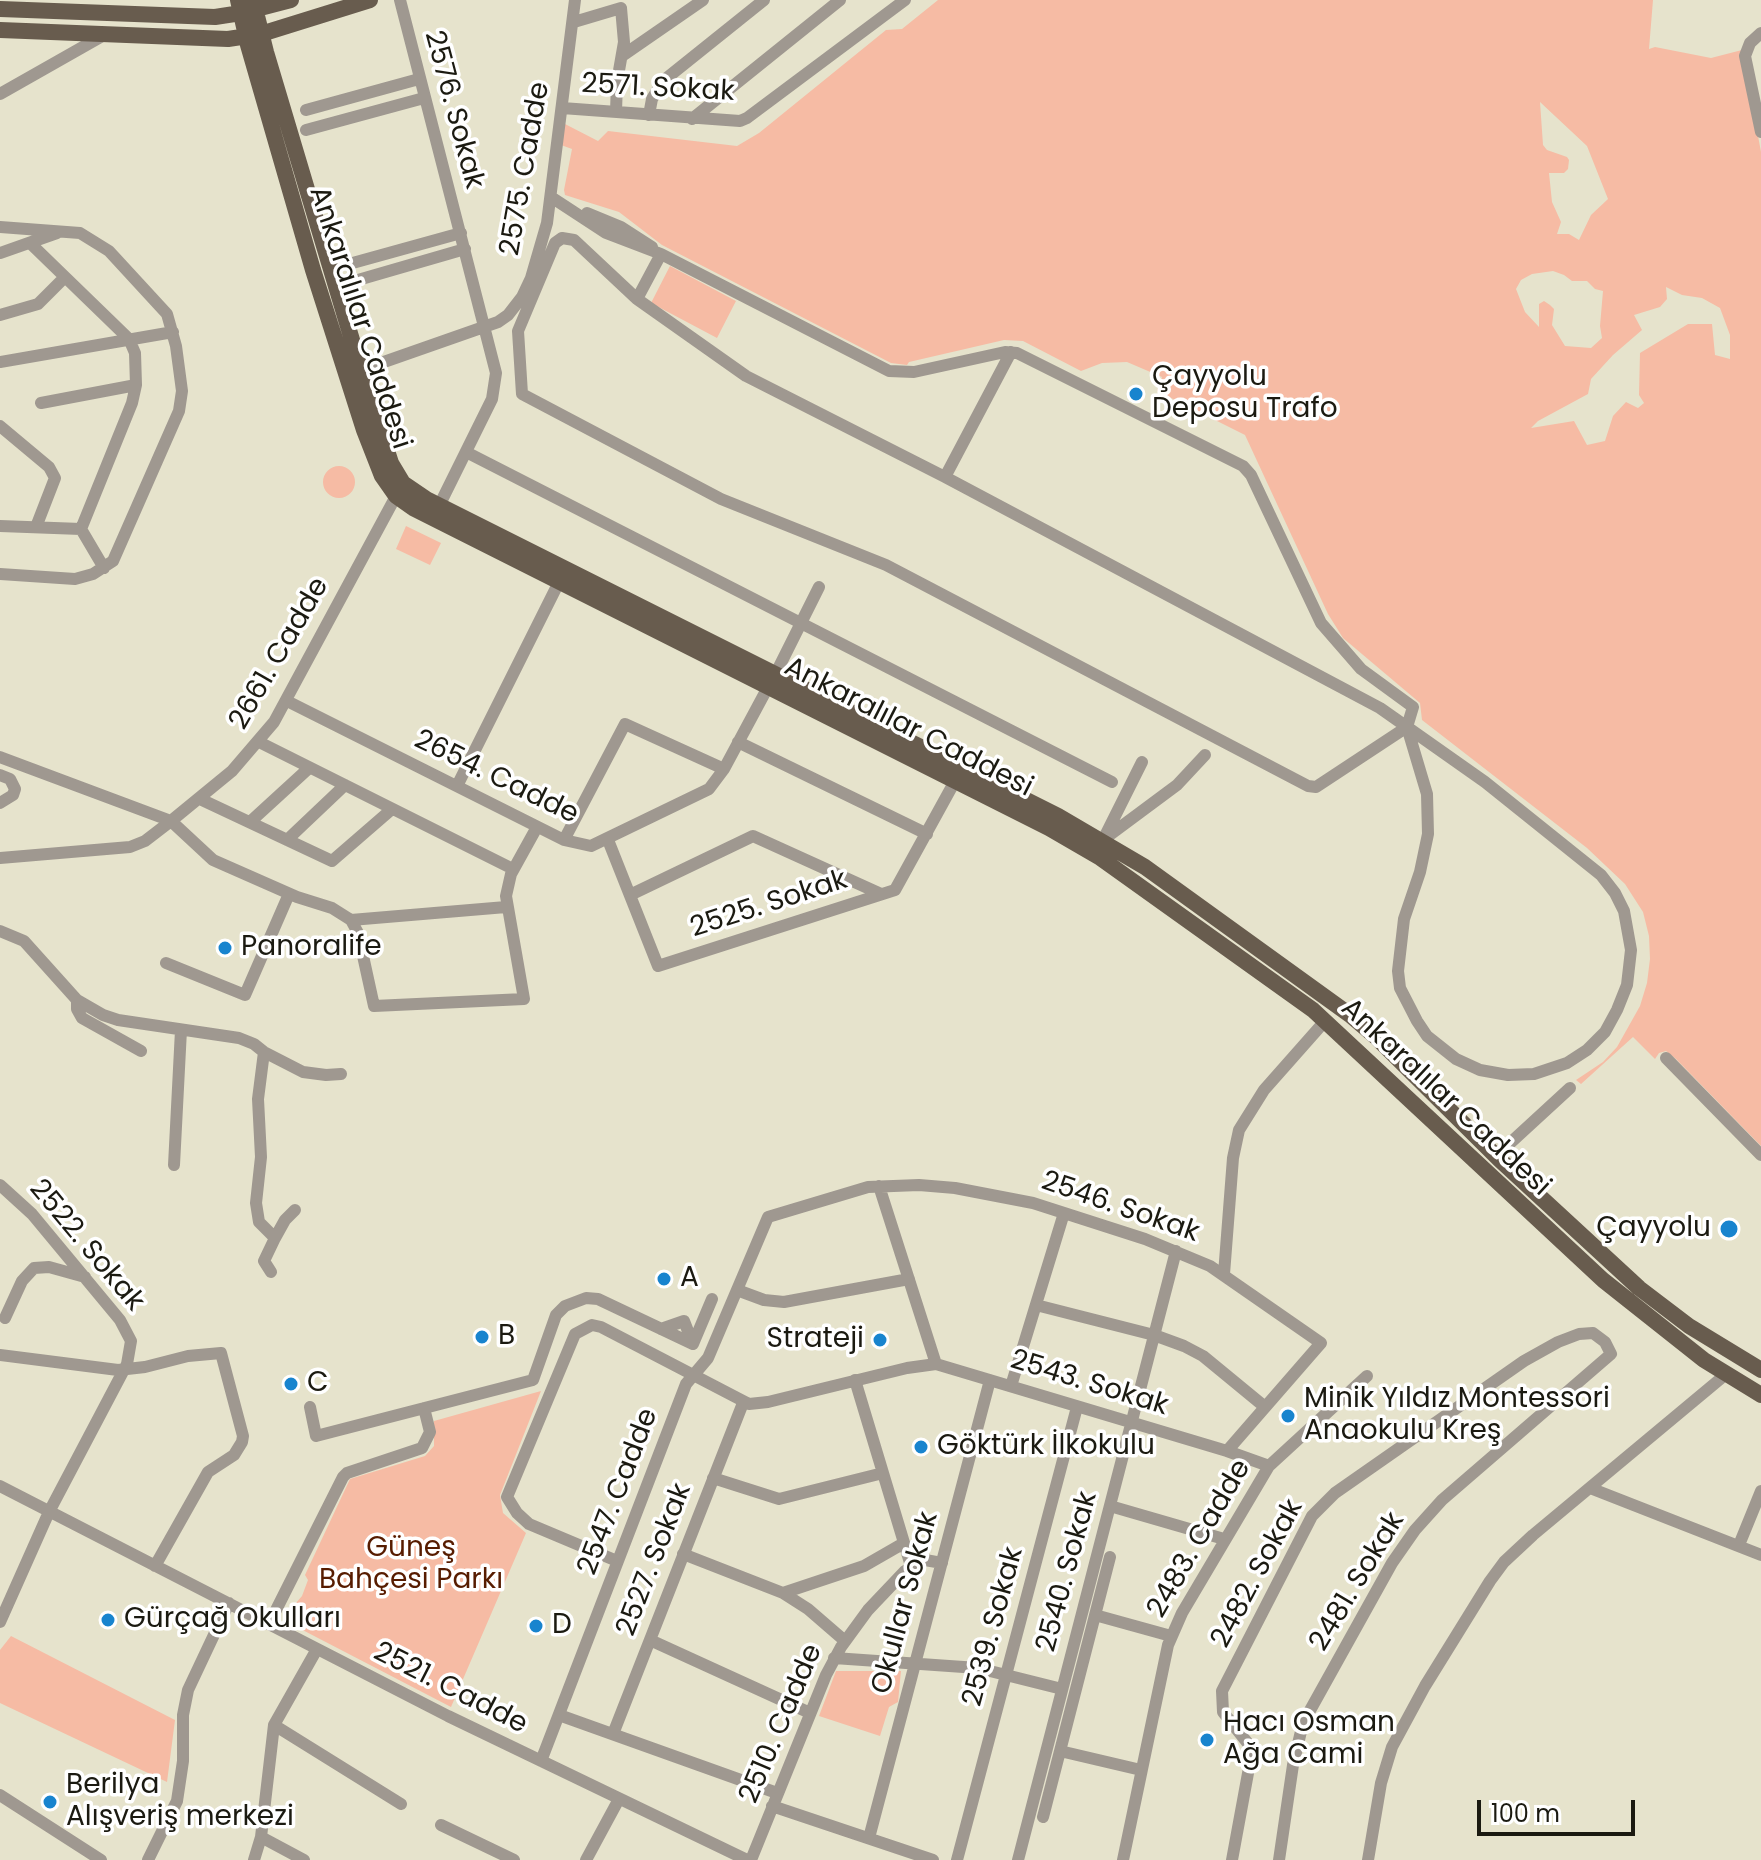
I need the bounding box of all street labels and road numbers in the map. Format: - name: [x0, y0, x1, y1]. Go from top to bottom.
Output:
- street label: 2576. Sokak: [416, 27, 490, 193]
- street label: 2571. Sokak: [581, 68, 735, 110]
- street label: 2575. Cadde: [494, 80, 558, 258]
- street label: Ankaralılar Caddesi: [301, 182, 417, 454]
- street label: 2661. Cadde: [223, 572, 337, 736]
- street label: Ankaralılar Caddesi: [778, 651, 1038, 805]
- street label: 2654. Cadde: [409, 724, 583, 832]
- street label: 2525. Sokak: [686, 864, 852, 946]
- street label: Ankaralılar Caddesi: [1333, 992, 1557, 1204]
- street label: 2546. Sokak: [1037, 1165, 1203, 1251]
- street label: 2522. Sokak: [21, 1173, 151, 1319]
- street label: 2543. Sokak: [1006, 1344, 1172, 1424]
- street label: 2547. Cadde: [572, 1404, 666, 1580]
- street label: 2483. Cadde: [1141, 1454, 1259, 1624]
- street label: 2527. Sokak: [611, 1479, 699, 1641]
- street label: 2540. Sokak: [1031, 1488, 1105, 1656]
- street label: 2482. Sokak: [1205, 1494, 1311, 1654]
- street label: 2481. Sokak: [1303, 1507, 1413, 1657]
- street label: Okullar Sokak: [866, 1508, 946, 1698]
- street label: 2539. Sokak: [957, 1544, 1031, 1710]
- street label: 2521. Cadde: [368, 1636, 532, 1742]
- street label: 2510. Cadde: [733, 1639, 831, 1809]

